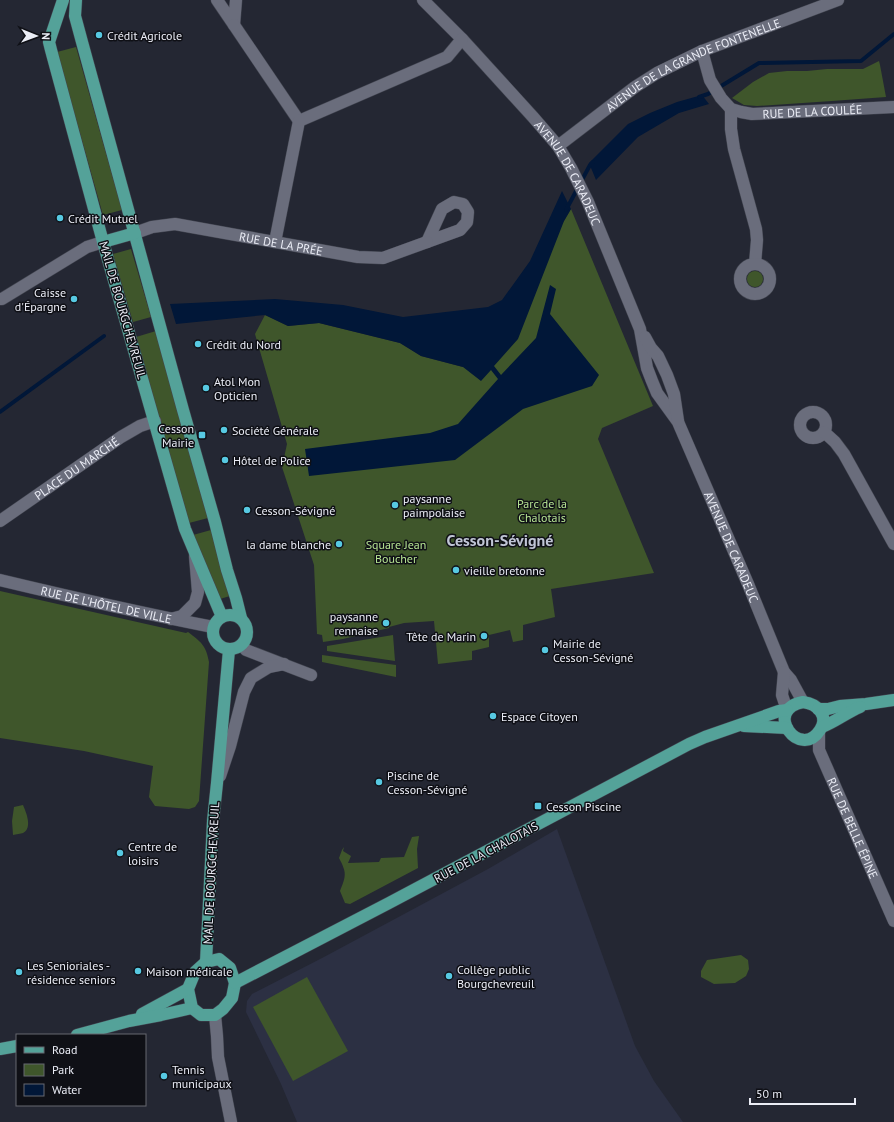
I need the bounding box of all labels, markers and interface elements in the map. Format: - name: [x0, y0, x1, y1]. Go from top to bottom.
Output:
- street label: AVENUE DE LA GRANDE FONTENELLE: [602, 15, 783, 114]
- north arrow: [16, 16, 56, 56]
- place label: Crédit Agricole: [107, 28, 182, 43]
- marker: Crédit Agricole: [94, 30, 104, 40]
- text: N: [39, 32, 53, 40]
- street label: RUE DE LA COULÉE: [762, 101, 863, 121]
- street label: AVENUE DE CARADEUC: [532, 117, 604, 227]
- place label: Crédit Mutuel: [68, 211, 138, 226]
- marker: Crédit Mutuel: [55, 213, 65, 223]
- street label: RUE DE LA PRÉE: [238, 228, 324, 258]
- street label: MAIL DE BOURGCHEVREUIL: [96, 239, 150, 381]
- place label: Caisse d'Épargne: [15, 285, 66, 314]
- marker: Caisse d'Épargne: [69, 294, 79, 304]
- place label: Crédit du Nord: [206, 337, 281, 352]
- marker: Crédit du Nord: [193, 339, 203, 349]
- place label: Atol Mon Opticien: [214, 374, 260, 403]
- marker: Atol Mon Opticien: [201, 383, 211, 393]
- place label: Cesson Mairie: [158, 421, 194, 450]
- place label: Société Générale: [232, 423, 319, 438]
- marker: Société Générale: [219, 425, 229, 435]
- marker: Cesson Mairie: [197, 430, 207, 440]
- street label: PLACE DU MARCHÉ: [31, 433, 122, 503]
- place label: Hôtel de Police: [233, 453, 311, 468]
- marker: Hôtel de Police: [220, 455, 230, 465]
- street label: AVENUE DE CARADEUC: [701, 489, 762, 605]
- place label: paysanne paimpolaise: [403, 491, 465, 520]
- park label: Parc de la Chalotais: [517, 496, 567, 525]
- marker: paysanne paimpolaise: [390, 500, 400, 510]
- place label: Cesson-Sévigné: [255, 503, 335, 518]
- marker: Cesson-Sévigné: [242, 505, 252, 515]
- district label: Cesson-Sévigné: [447, 530, 553, 550]
- place label: la dame blanche: [246, 537, 331, 552]
- park label: Square Jean Boucher: [366, 537, 426, 566]
- marker: la dame blanche: [334, 539, 344, 549]
- place label: vieille bretonne: [464, 563, 545, 578]
- marker: vieille bretonne: [451, 565, 461, 575]
- street label: RUE DE L'HÔTEL DE VILLE: [39, 582, 173, 626]
- place label: paysanne rennaise: [330, 609, 378, 638]
- marker: paysanne rennaise: [381, 618, 391, 628]
- place label: Tête de Marin: [406, 629, 476, 644]
- marker: Tête de Marin: [479, 631, 489, 641]
- place label: Mairie de Cesson-Sévigné: [553, 636, 633, 665]
- marker: Mairie de Cesson-Sévigné: [540, 645, 550, 655]
- place label: Espace Citoyen: [501, 709, 578, 724]
- marker: Espace Citoyen: [488, 711, 498, 721]
- place label: Piscine de Cesson-Sévigné: [387, 768, 467, 797]
- street label: RUE DE BELLE ÉPINE: [824, 775, 882, 881]
- marker: Piscine de Cesson-Sévigné: [374, 777, 384, 787]
- place label: Cesson Piscine: [546, 799, 621, 814]
- street label: MAIL DE BOURGCHEVREUIL: [200, 801, 222, 945]
- marker: Cesson Piscine: [533, 801, 543, 811]
- street label: RUE DE LA CHALOTAIS: [431, 818, 541, 886]
- place label: Centre de loisirs: [128, 839, 177, 868]
- marker: Centre de loisirs: [115, 848, 125, 858]
- place label: Les Senioriales - résidence seniors: [27, 958, 116, 987]
- place label: Collège public Bourgchevreuil: [457, 962, 535, 991]
- place label: Maison médicale: [146, 964, 232, 979]
- marker: Maison médicale: [133, 966, 143, 976]
- marker: Les Senioriales - résidence seniors: [14, 967, 24, 977]
- marker: Collège public Bourgchevreuil: [444, 971, 454, 981]
- legend: [16, 1034, 146, 1106]
- text: Road: [52, 1042, 77, 1057]
- text: Park: [52, 1062, 74, 1077]
- place label: Tennis municipaux: [172, 1062, 232, 1091]
- marker: Tennis municipaux: [159, 1071, 169, 1081]
- scale bar: [750, 1080, 855, 1106]
- text: Water: [52, 1082, 82, 1097]
- text: 50 m: [756, 1086, 782, 1101]

